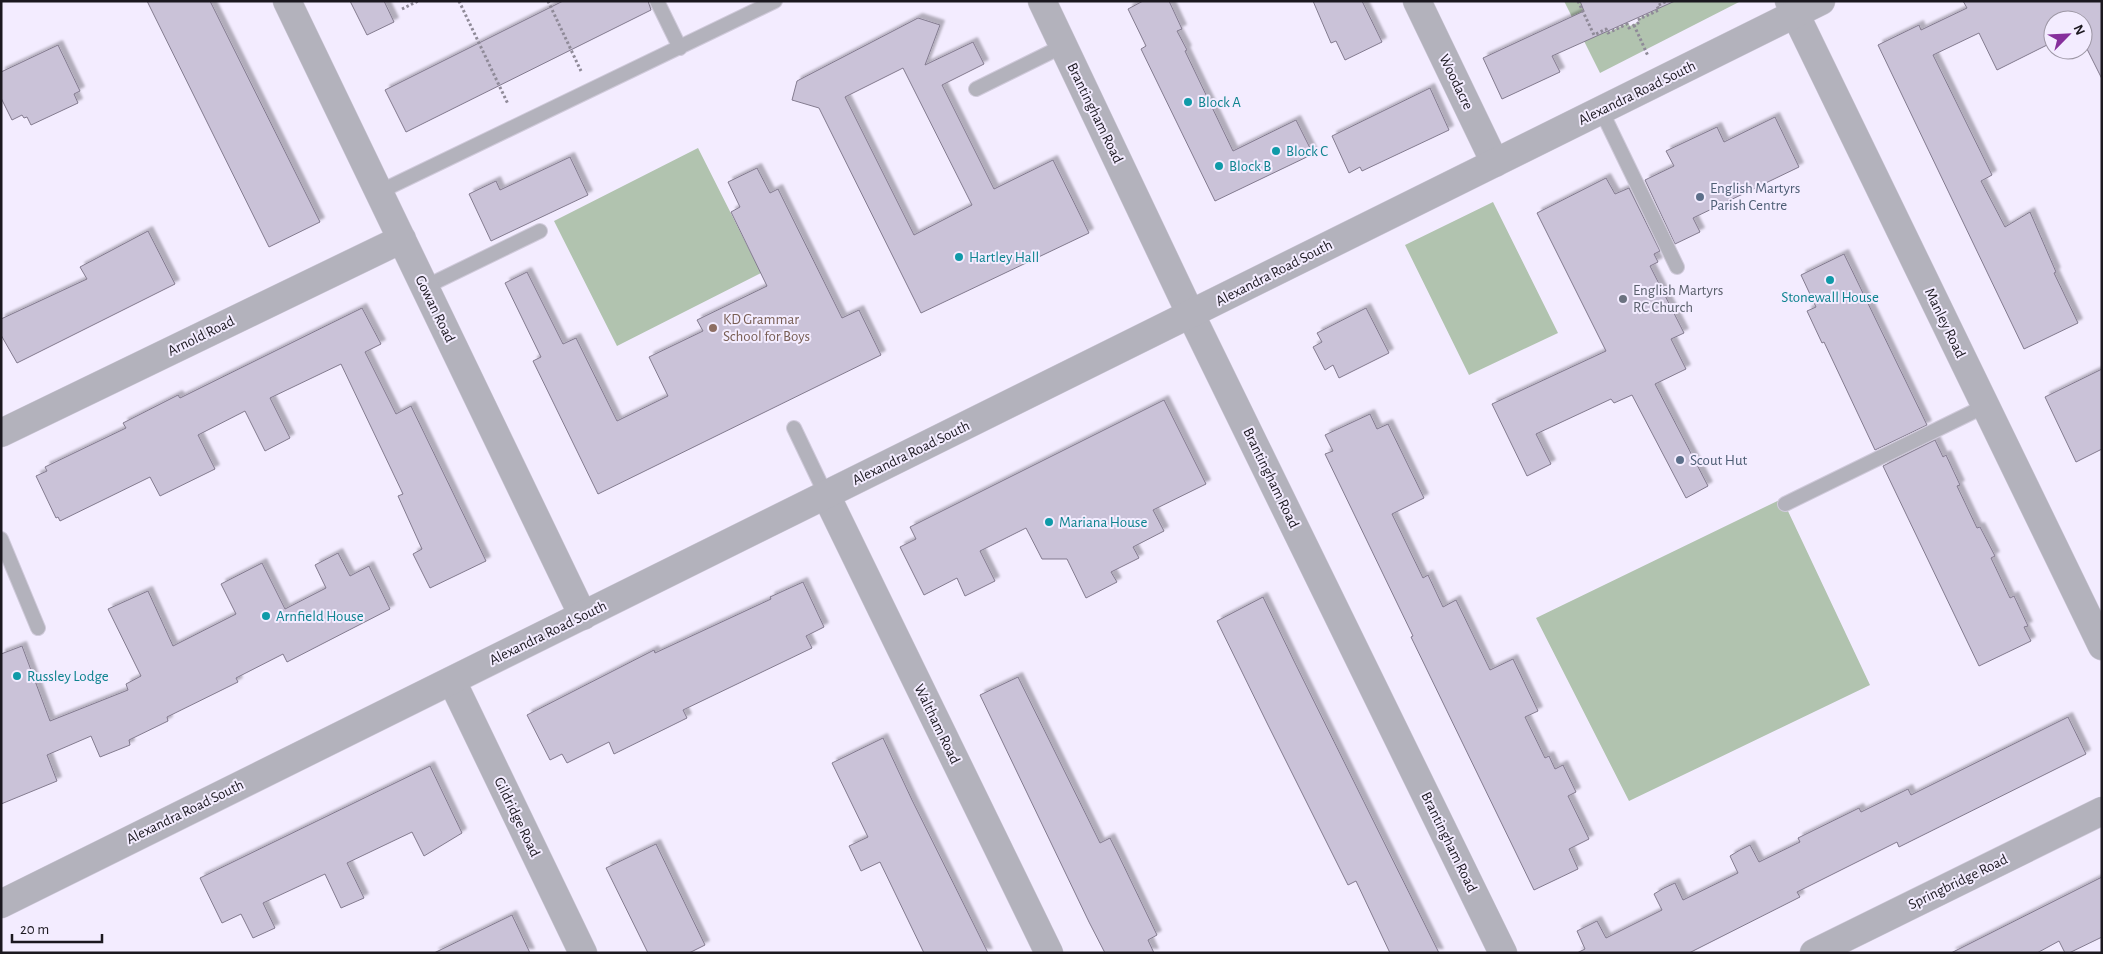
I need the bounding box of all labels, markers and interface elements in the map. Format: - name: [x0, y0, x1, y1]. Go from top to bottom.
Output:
- north arrow: [2043, 10, 2093, 60]
- text: N: [2071, 23, 2087, 37]
- street label: Woodacre: [1436, 52, 1476, 112]
- street label: Alexandra Road South: [1576, 58, 1698, 128]
- street label: Brantingham Road: [1064, 61, 1126, 166]
- place label: Block A: [1198, 95, 1241, 110]
- marker: Block A: [1182, 96, 1194, 108]
- place label: Block C: [1286, 144, 1328, 159]
- marker: Block C: [1270, 145, 1282, 157]
- place label: Block B: [1229, 159, 1271, 174]
- marker: Block B: [1213, 160, 1225, 172]
- place label: English Martyrs Parish Centre: [1710, 181, 1800, 213]
- marker: English Martyrs Parish Centre: [1694, 191, 1706, 203]
- street label: Alexandra Road South: [1213, 237, 1335, 309]
- place label: Hartley Hall: [969, 250, 1039, 265]
- marker: Hartley Hall: [953, 251, 965, 263]
- street label: Gowan Road: [412, 273, 458, 345]
- marker: Stonewall House: [1824, 274, 1836, 286]
- place label: English Martyrs RC Church: [1633, 283, 1723, 315]
- street label: Manley Road: [1922, 286, 1968, 360]
- place label: Stonewall House: [1781, 290, 1879, 305]
- marker: English Martyrs RC Church: [1617, 293, 1629, 305]
- place label: KD Grammar School for Boys: [723, 312, 810, 344]
- street label: Arnold Road: [165, 313, 237, 359]
- marker: KD Grammar School for Boys: [707, 322, 719, 334]
- street label: Alexandra Road South: [850, 418, 972, 488]
- street label: Brantingham Road: [1240, 426, 1302, 531]
- place label: Scout Hut: [1690, 453, 1748, 468]
- marker: Scout Hut: [1674, 454, 1686, 466]
- place label: Mariana House: [1059, 515, 1147, 530]
- marker: Mariana House: [1043, 516, 1055, 528]
- street label: Alexandra Road South: [487, 598, 609, 668]
- place label: Arnfield House: [276, 609, 364, 624]
- marker: Arnfield House: [260, 610, 272, 622]
- place label: Russley Lodge: [27, 669, 109, 684]
- marker: Russley Lodge: [11, 670, 23, 682]
- street label: Waltham Road: [911, 682, 963, 767]
- street label: Gildridge Road: [491, 775, 543, 860]
- street label: Alexandra Road South: [124, 777, 246, 847]
- street label: Brantingham Road: [1418, 790, 1480, 895]
- street label: Springbridge Road: [1906, 851, 2010, 913]
- scale bar: [12, 912, 102, 944]
- text: 20 m: [20, 922, 49, 937]

